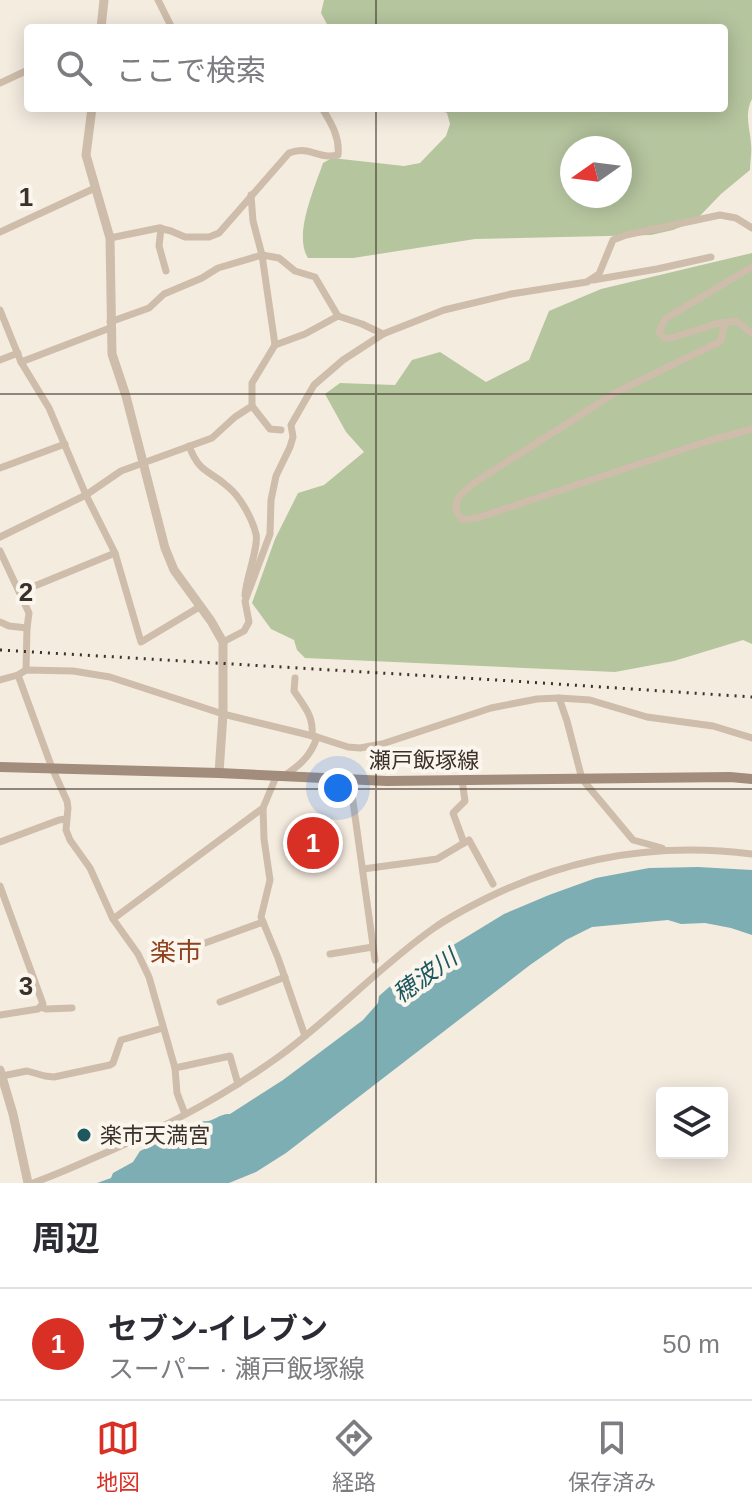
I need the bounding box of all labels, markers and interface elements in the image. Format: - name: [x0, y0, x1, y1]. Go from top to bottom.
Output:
- search box: [24, 24, 728, 112]
- icon: search: [52, 46, 96, 90]
- text: ここで検索: [116, 54, 266, 87]
- north arrow: [560, 136, 632, 208]
- text: 1: [19, 182, 33, 212]
- text: 2: [19, 577, 33, 607]
- street label: 瀬戸飯塚線: [369, 748, 479, 773]
- your location: [318, 768, 358, 808]
- pin: 1: [287, 813, 339, 873]
- district label: 楽市: [150, 937, 202, 967]
- water label: 穂波川: [388, 942, 464, 1008]
- text: 3: [19, 971, 33, 1001]
- map controls: [656, 1087, 728, 1159]
- button: layers: [656, 1087, 728, 1159]
- place label: 楽市天満宮: [100, 1123, 210, 1148]
- marker: 楽市天満宮: [75, 1126, 93, 1144]
- text: 周辺: [32, 1219, 100, 1257]
- text: セブン-イレブン: [108, 1312, 328, 1345]
- text: 1: [51, 1329, 65, 1359]
- text: 50 m: [662, 1329, 720, 1359]
- text: スーパー · 瀬戸飯塚線: [108, 1354, 365, 1384]
- tab: 地図: [96, 1416, 140, 1496]
- tab: 経路: [332, 1416, 376, 1496]
- tab: 保存済み: [568, 1416, 656, 1496]

